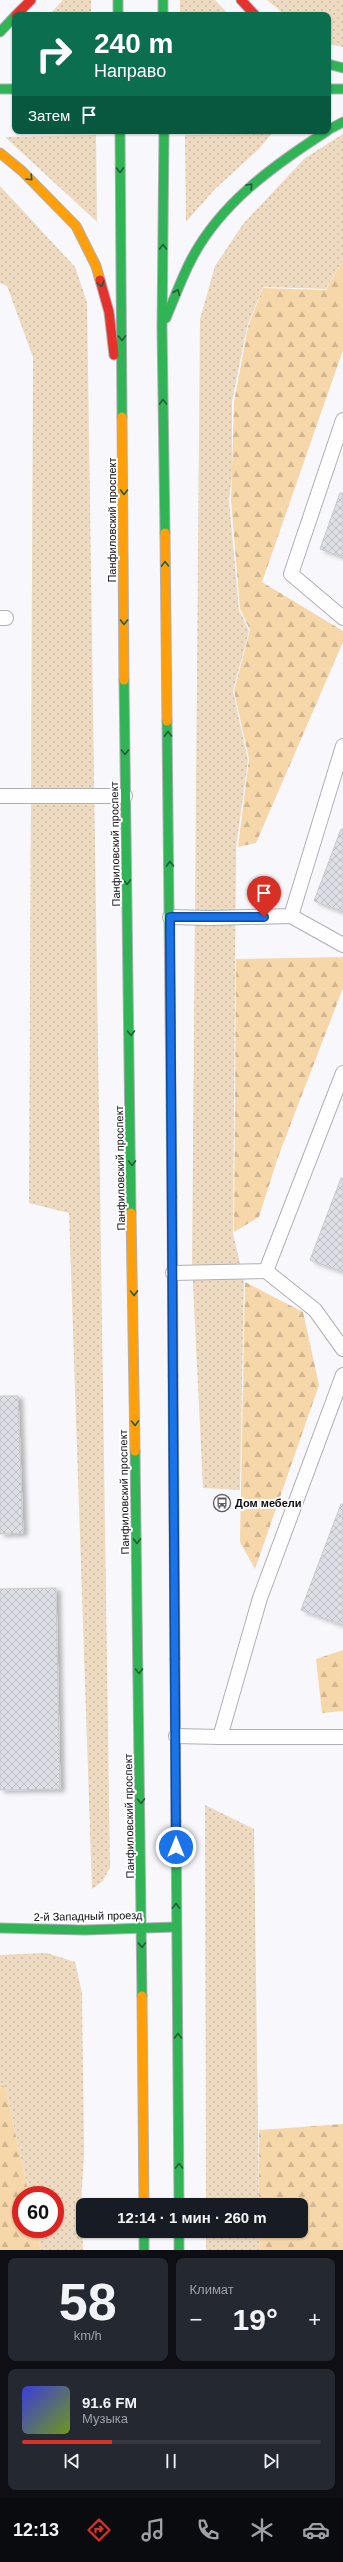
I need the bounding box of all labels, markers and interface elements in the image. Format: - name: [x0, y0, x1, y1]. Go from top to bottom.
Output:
- icon: right: [28, 28, 80, 80]
- text: 240 m: [94, 28, 173, 59]
- text: Направо: [94, 61, 166, 81]
- icon: arrive: [78, 104, 100, 126]
- text: Затем: [28, 107, 70, 124]
- one-way arrow: [116, 167, 124, 173]
- one-way arrow: [25, 173, 33, 181]
- one-way arrow: [245, 183, 253, 191]
- one-way arrow: [159, 244, 167, 250]
- one-way arrow: [96, 280, 105, 287]
- one-way arrow: [172, 289, 180, 297]
- one-way arrow: [118, 335, 126, 341]
- one-way arrow: [159, 399, 167, 405]
- street label: Панфиловский проспект: [106, 457, 118, 583]
- one-way arrow: [120, 489, 128, 495]
- one-way arrow: [161, 561, 169, 567]
- one-way arrow: [120, 619, 129, 625]
- one-way arrow: [164, 731, 172, 737]
- one-way arrow: [121, 749, 129, 755]
- street label: Панфиловский проспект: [108, 781, 122, 907]
- one-way arrow: [165, 861, 174, 867]
- pin: [247, 876, 281, 917]
- one-way arrow: [123, 879, 132, 885]
- icon: arrive: [253, 882, 275, 904]
- one-way arrow: [126, 1030, 135, 1036]
- street label: Панфиловский проспект: [113, 1105, 127, 1231]
- one-way arrow: [128, 1160, 136, 1166]
- one-way arrow: [130, 1290, 138, 1296]
- one-way arrow: [131, 1420, 139, 1426]
- street label: Панфиловский проспект: [117, 1429, 131, 1555]
- bus stop icon: Дом мебели: [212, 1493, 232, 1513]
- place label: Дом мебели: [235, 1497, 302, 1509]
- one-way arrow: [133, 1538, 141, 1544]
- one-way arrow: [135, 1668, 143, 1674]
- street label: Панфиловский проспект: [122, 1753, 136, 1879]
- one-way arrow: [137, 1798, 145, 1804]
- position arrow: [155, 1826, 197, 1868]
- one-way arrow: [172, 1903, 180, 1909]
- street label: 2-й Западный проезд: [34, 1909, 143, 1923]
- one-way arrow: [138, 1942, 146, 1948]
- one-way arrow: [174, 2033, 182, 2039]
- one-way arrow: [175, 2163, 183, 2169]
- speed limit sign: 60: [12, 2186, 64, 2238]
- text: 12:14 · 1 мин · 260 m: [117, 2209, 267, 2226]
- text: 58: [59, 2273, 117, 2331]
- text: Климат: [190, 2282, 234, 2297]
- text: 19°: [233, 2303, 278, 2336]
- text: −: [190, 2307, 202, 2332]
- text: +: [308, 2307, 321, 2332]
- text: km/h: [74, 2328, 102, 2343]
- text: 91.6 FM: [82, 2394, 137, 2411]
- text: Музыка: [82, 2411, 128, 2426]
- icon: previous: [61, 2450, 83, 2472]
- icon: pause: [160, 2450, 182, 2472]
- icon: next: [260, 2450, 282, 2472]
- icon: directions: [85, 2516, 113, 2544]
- icon: music: [139, 2516, 167, 2544]
- icon: phone: [194, 2516, 222, 2544]
- icon: climate: [248, 2516, 276, 2544]
- icon: car: [302, 2516, 330, 2544]
- text: 12:13: [13, 2520, 59, 2540]

